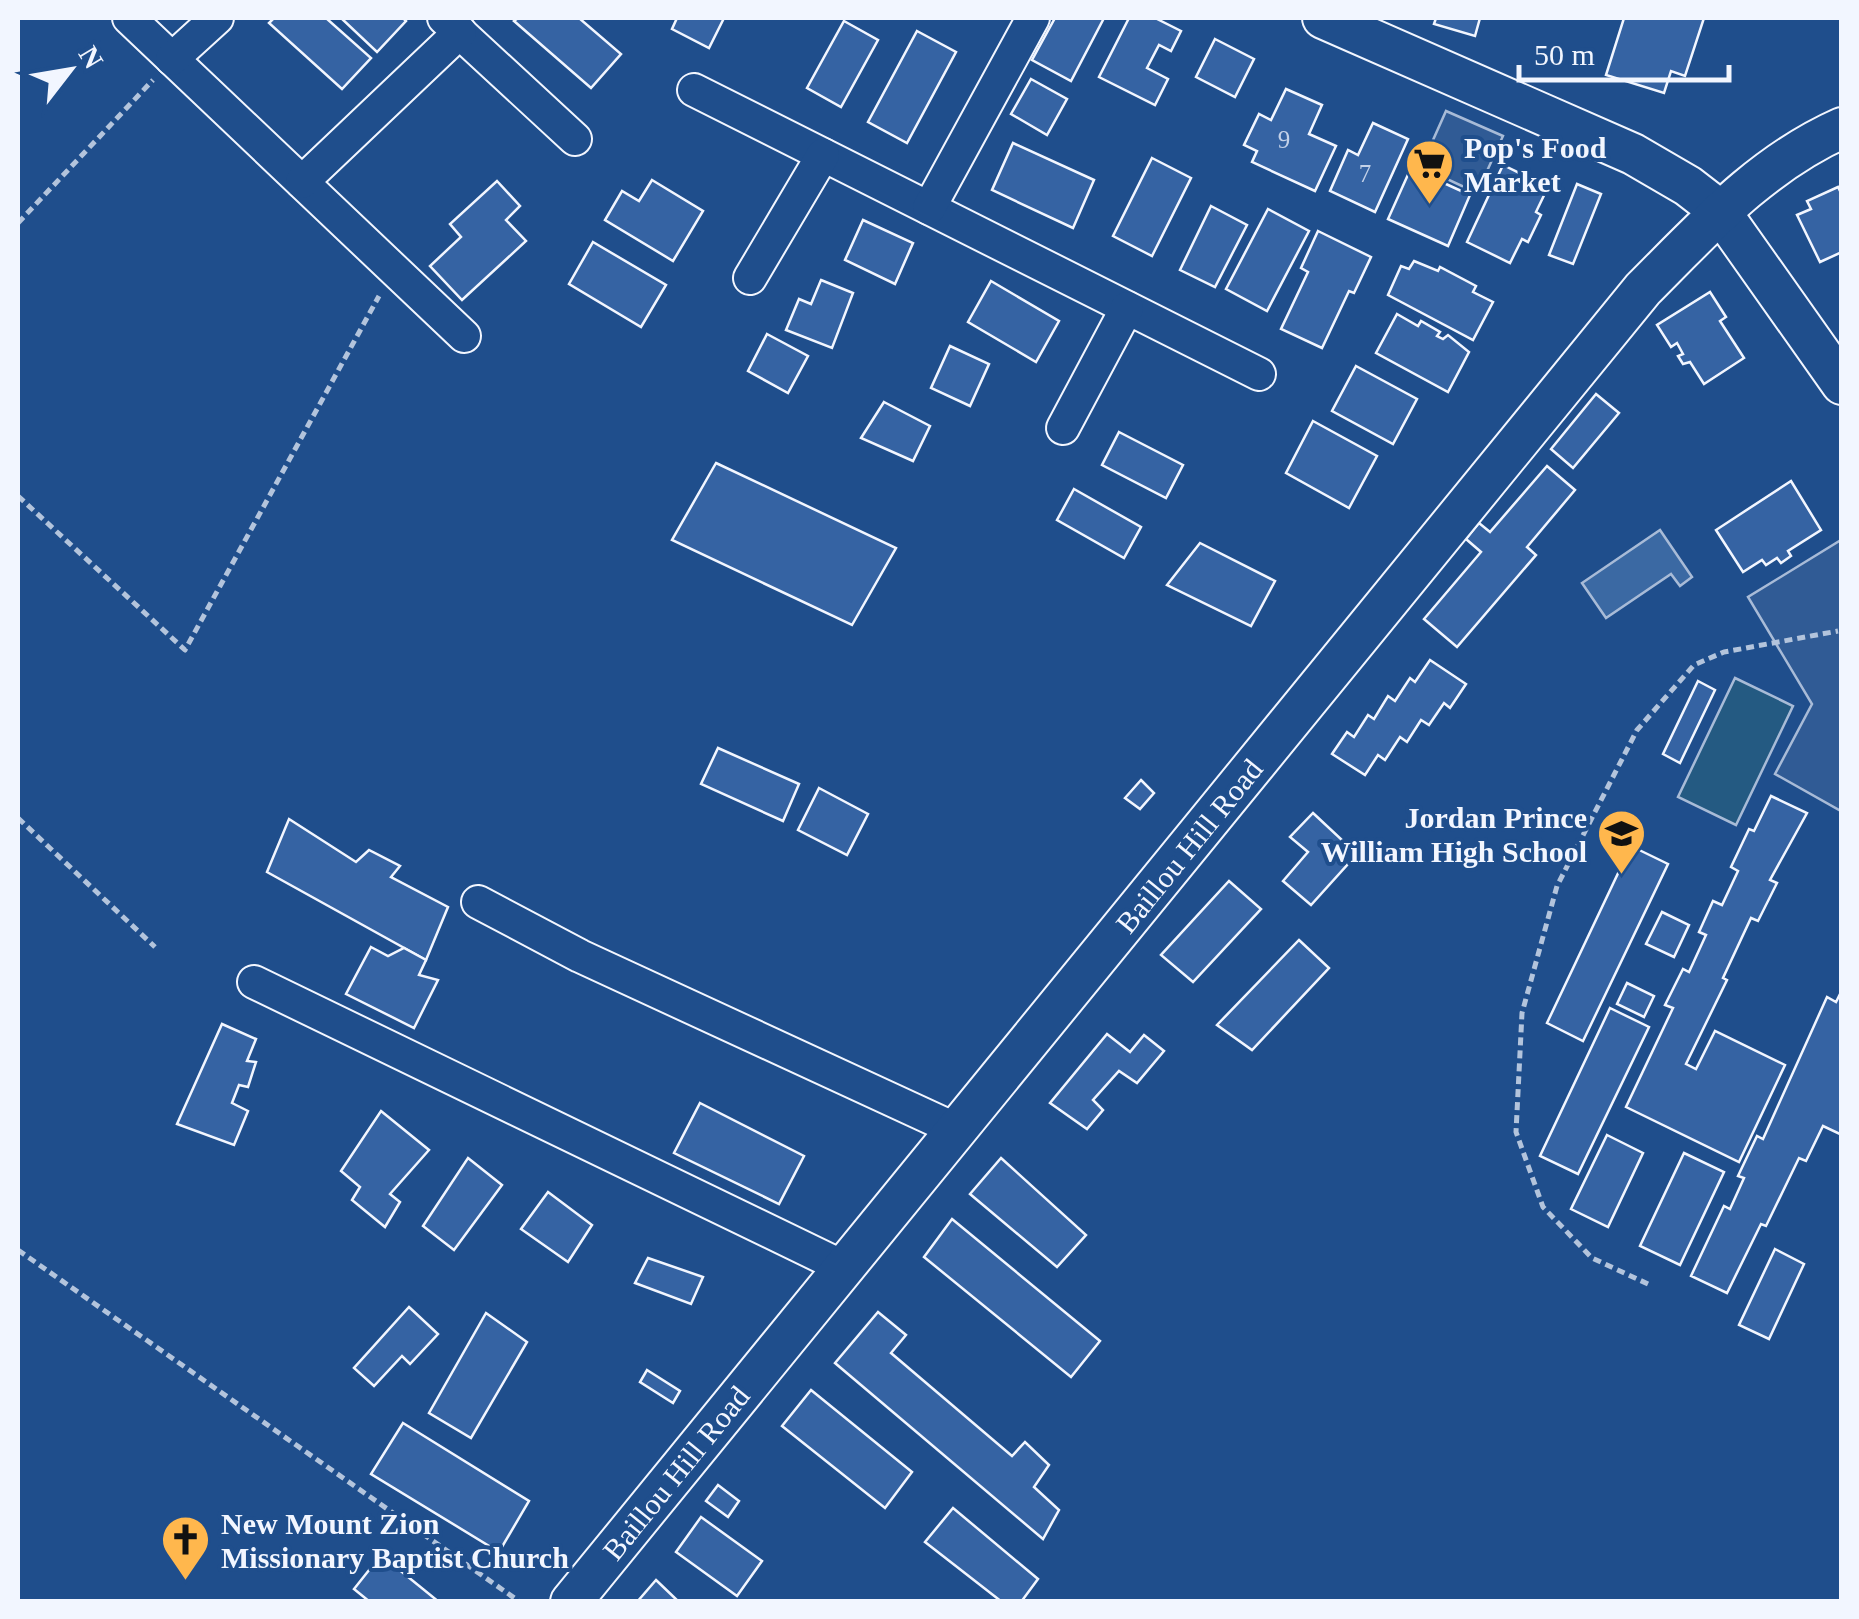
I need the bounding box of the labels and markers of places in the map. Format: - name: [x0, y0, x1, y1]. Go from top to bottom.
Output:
- place label: Pop's Food Market: [1464, 131, 1607, 198]
- supermarket icon: Pop's Food Market: [1403, 138, 1455, 206]
- place label: Jordan Prince William High School: [1321, 801, 1587, 868]
- school or university icon: Jordan Prince William High School: [1596, 808, 1648, 876]
- place label: New Mount Zion Missionary Baptist Church: [221, 1507, 569, 1574]
- church icon: New Mount Zion Missionary Baptist Church: [160, 1514, 212, 1582]

